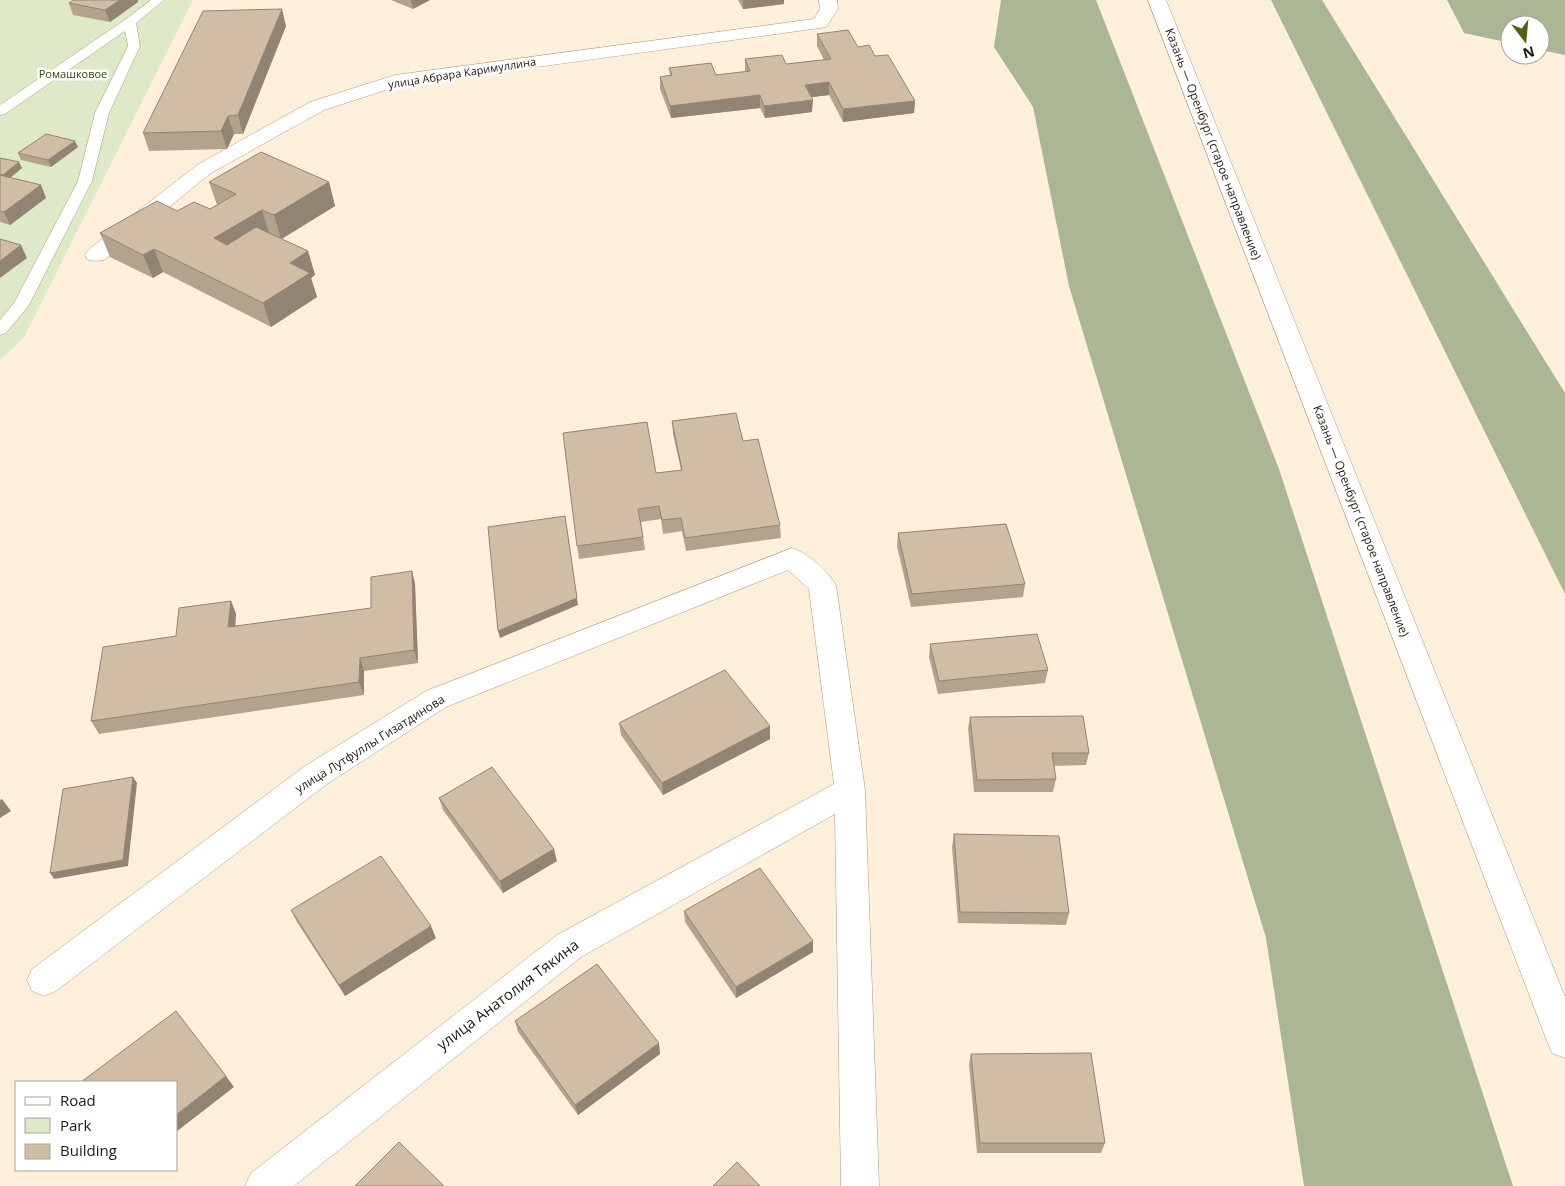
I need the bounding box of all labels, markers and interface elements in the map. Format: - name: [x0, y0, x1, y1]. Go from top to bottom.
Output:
- north arrow: [1500, 15, 1550, 65]
- street label: Казань — Оренбург (старое направление): [1161, 26, 1266, 263]
- text: N: [1521, 42, 1537, 64]
- street label: улица Абрара Каримуллина: [387, 53, 537, 92]
- park label: Ромашковое: [39, 66, 107, 81]
- street label: Казань — Оренбург (старое направление): [1309, 403, 1414, 640]
- street label: улица Лутфуллы Гизатдинова: [292, 690, 448, 797]
- street label: улица Анатолия Тякина: [432, 934, 582, 1054]
- legend: [15, 1081, 178, 1171]
- text: Road: [60, 1090, 96, 1110]
- text: Park: [60, 1115, 91, 1135]
- text: Building: [60, 1140, 117, 1160]

